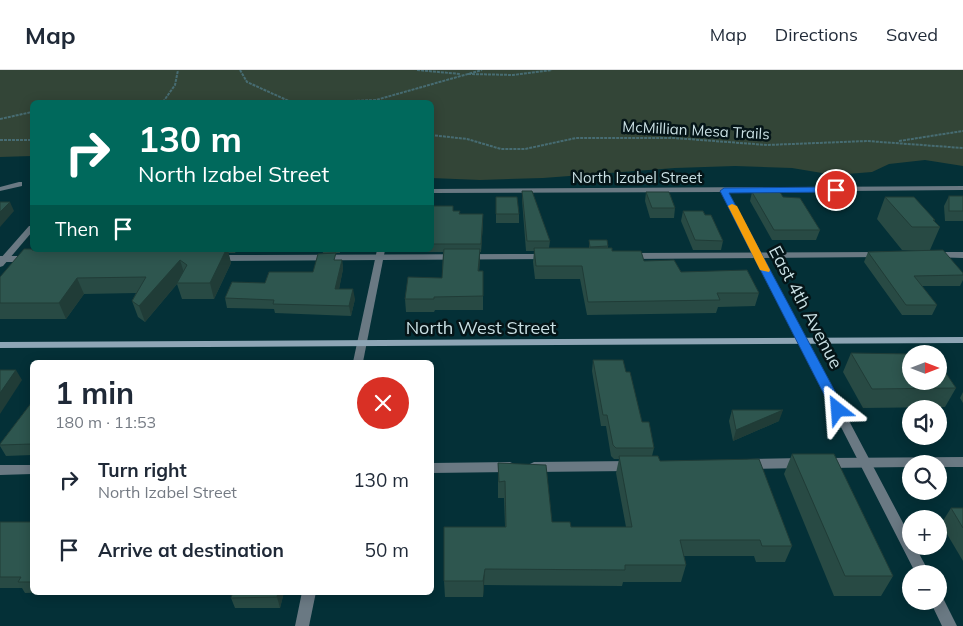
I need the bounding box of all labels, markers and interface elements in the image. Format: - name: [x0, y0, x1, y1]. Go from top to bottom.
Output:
- text: Map: [25, 20, 76, 50]
- text: Map: [710, 23, 747, 46]
- text: Directions: [775, 23, 858, 46]
- text: Saved: [886, 23, 938, 46]
- text: 130 m: [138, 117, 242, 161]
- street label: McMillian Mesa Trails: [622, 117, 770, 143]
- icon: right: [55, 120, 120, 185]
- text: North Izabel Street: [138, 160, 329, 188]
- street label: North Izabel Street: [572, 168, 702, 187]
- pin: [815, 169, 857, 211]
- icon: arrive: [822, 176, 850, 204]
- icon: arrive: [109, 215, 137, 243]
- text: Then: [55, 217, 99, 241]
- street label: East 4th Avenue: [764, 241, 848, 373]
- street label: North West Street: [406, 316, 556, 339]
- north arrow: [902, 345, 948, 390]
- map controls: [902, 345, 947, 610]
- text: 1 min: [55, 374, 134, 412]
- button: close: [357, 377, 409, 429]
- position arrow: [811, 383, 863, 435]
- button: sound: [902, 400, 947, 445]
- text: 180 m · 11:53: [55, 412, 156, 432]
- button: search: [902, 455, 947, 500]
- text: Turn right: [98, 458, 187, 482]
- icon: right: [55, 466, 83, 494]
- text: 130 m: [353, 468, 409, 492]
- text: North Izabel Street: [98, 482, 237, 502]
- button: +: [902, 510, 947, 555]
- icon: arrive: [55, 536, 83, 564]
- text: Arrive at destination: [98, 538, 284, 562]
- text: 50 m: [365, 538, 409, 562]
- button: −: [902, 565, 947, 610]

